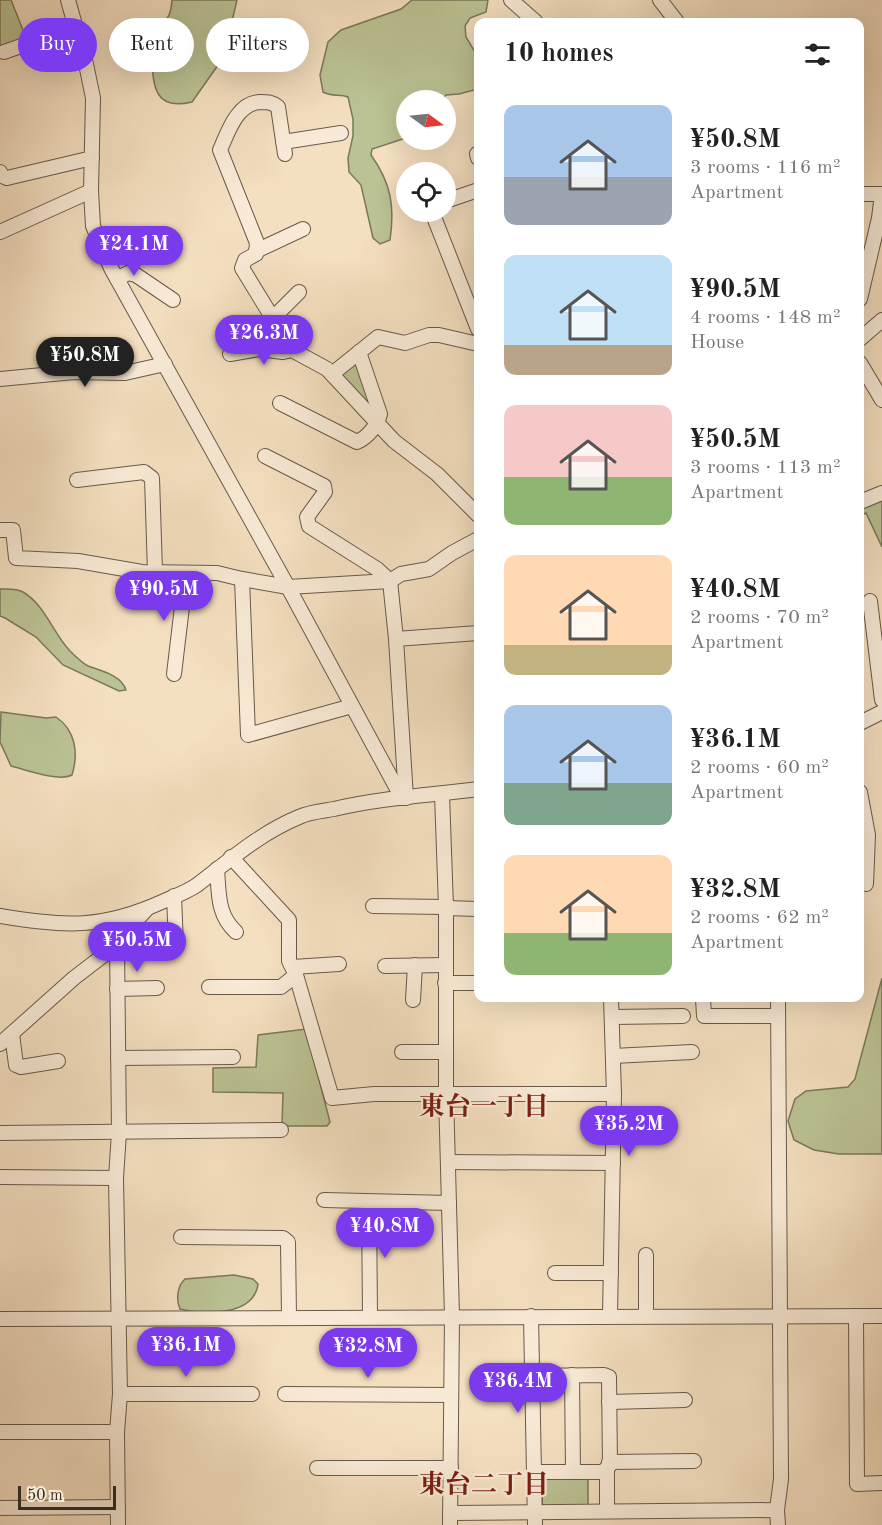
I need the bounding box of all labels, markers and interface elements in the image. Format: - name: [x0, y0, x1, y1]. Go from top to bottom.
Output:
- chip: Buy: [18, 18, 97, 72]
- chip: Rent: [109, 18, 194, 72]
- chip: Filters: [206, 18, 309, 72]
- icon: filters: [801, 38, 834, 71]
- text: 10 homes: [504, 41, 613, 67]
- north arrow: [396, 90, 456, 150]
- map controls: [396, 90, 456, 222]
- text: ¥50.8M: [690, 127, 781, 153]
- icon: home: [552, 129, 624, 201]
- text: 3 rooms · 116 m²: [690, 158, 840, 178]
- button: locate: [396, 162, 456, 222]
- text: Apartment: [690, 183, 784, 203]
- pin: ¥24.1M: [85, 226, 183, 277]
- text: ¥24.1M: [99, 235, 169, 255]
- text: ¥90.5M: [690, 277, 781, 303]
- icon: home: [552, 279, 624, 351]
- text: 4 rooms · 148 m²: [690, 308, 840, 328]
- pin: ¥26.3M: [215, 315, 313, 366]
- text: ¥26.3M: [229, 324, 299, 344]
- text: House: [690, 333, 744, 353]
- pin: ¥50.8M: [36, 337, 134, 388]
- text: ¥50.8M: [50, 346, 120, 366]
- text: ¥50.5M: [690, 427, 781, 453]
- icon: home: [552, 429, 624, 501]
- text: 3 rooms · 113 m²: [690, 458, 840, 478]
- text: Apartment: [690, 483, 784, 503]
- pin: ¥90.5M: [115, 571, 213, 622]
- text: ¥40.8M: [690, 577, 781, 603]
- icon: home: [552, 579, 624, 651]
- text: ¥90.5M: [129, 580, 199, 600]
- text: 2 rooms · 70 m²: [690, 608, 829, 628]
- text: Apartment: [690, 633, 784, 653]
- text: ¥36.1M: [690, 727, 781, 753]
- icon: home: [552, 729, 624, 801]
- text: 2 rooms · 60 m²: [690, 758, 829, 778]
- text: Apartment: [690, 783, 784, 803]
- text: ¥32.8M: [690, 877, 781, 903]
- icon: home: [552, 879, 624, 951]
- text: 2 rooms · 62 m²: [690, 908, 829, 928]
- pin: ¥50.5M: [88, 922, 186, 973]
- text: ¥50.5M: [102, 931, 172, 951]
- text: Apartment: [690, 933, 784, 953]
- district label: 東台一丁目: [419, 1092, 549, 1121]
- pin: ¥35.2M: [580, 1106, 678, 1157]
- text: ¥35.2M: [594, 1115, 664, 1135]
- pin: ¥40.8M: [336, 1208, 434, 1259]
- text: ¥40.8M: [350, 1217, 420, 1237]
- pin: ¥36.1M: [137, 1327, 235, 1378]
- pin: ¥32.8M: [319, 1328, 417, 1379]
- text: ¥36.1M: [151, 1336, 221, 1356]
- text: ¥32.8M: [333, 1337, 403, 1357]
- pin: ¥36.4M: [469, 1363, 567, 1414]
- text: ¥36.4M: [483, 1372, 553, 1392]
- district label: 東台二丁目: [419, 1470, 549, 1499]
- scale bar: [18, 1483, 116, 1510]
- text: 50 m: [27, 1488, 63, 1504]

